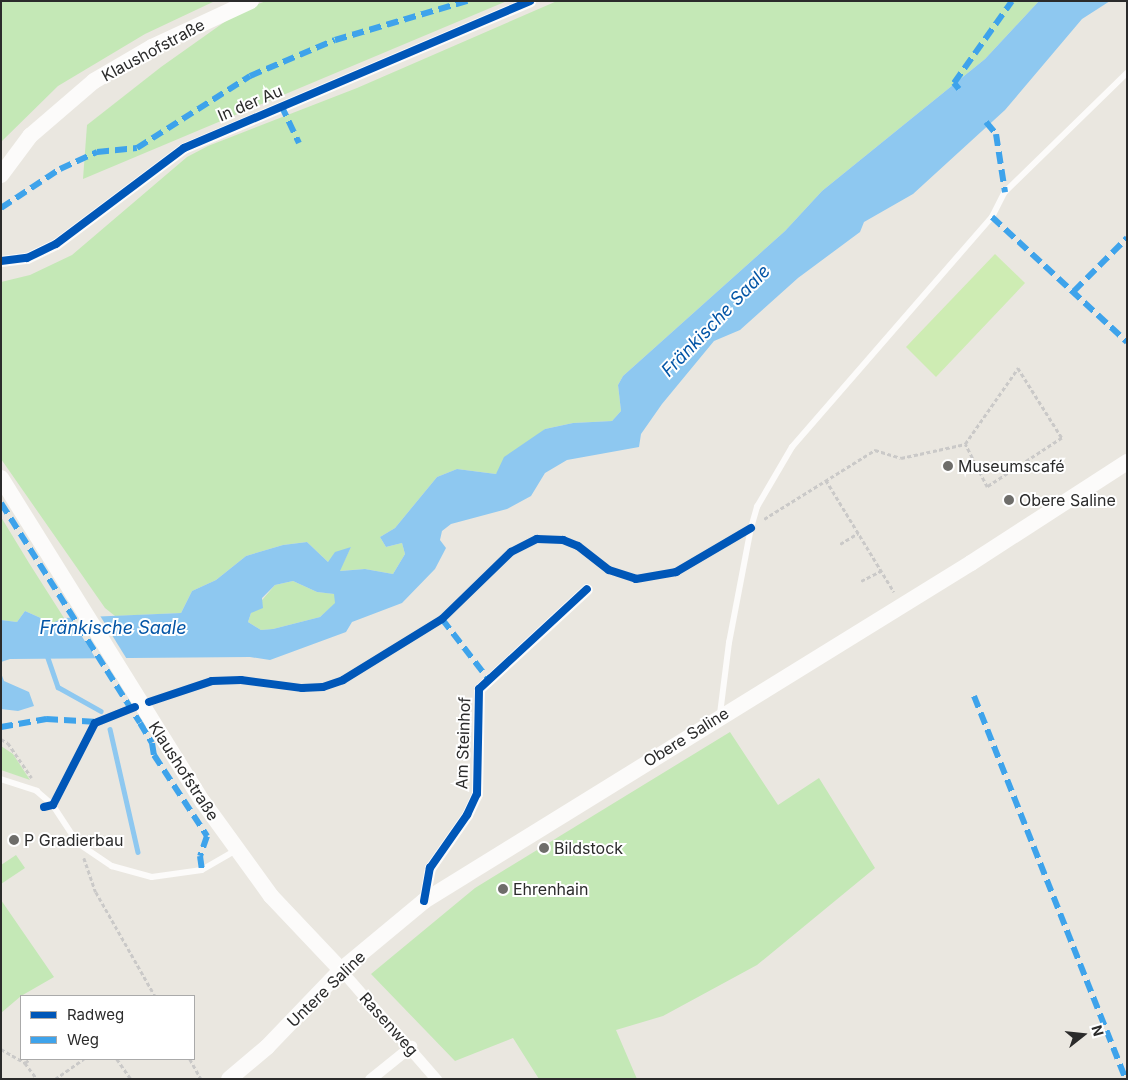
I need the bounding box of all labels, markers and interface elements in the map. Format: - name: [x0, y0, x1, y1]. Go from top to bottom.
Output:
- street label: Klaushofstraße: [98, 15, 208, 85]
- street label: In der Au: [215, 81, 285, 125]
- water label: Fränkische Saale: [657, 261, 775, 381]
- place label: Museumscafé: [958, 456, 1065, 476]
- marker: Museumscafé: [942, 460, 954, 472]
- place label: Obere Saline: [1019, 490, 1116, 510]
- marker: Obere Saline: [1003, 494, 1015, 506]
- water label: Fränkische Saale: [39, 617, 187, 639]
- street label: Am Steinhof: [452, 696, 474, 790]
- street label: Obere Saline: [640, 703, 732, 771]
- street label: Klaushofstraße: [145, 718, 223, 824]
- place label: P Gradierbau: [24, 830, 123, 850]
- marker: P Gradierbau: [8, 834, 20, 846]
- place label: Bildstock: [554, 838, 623, 858]
- marker: Bildstock: [538, 842, 550, 854]
- place label: Ehrenhain: [513, 879, 588, 899]
- marker: Ehrenhain: [497, 883, 509, 895]
- street label: Untere Saline: [283, 947, 369, 1031]
- street label: Rasenweg: [356, 988, 422, 1060]
- legend: [20, 995, 195, 1060]
- text: Radweg: [67, 1005, 124, 1024]
- north arrow: [1058, 1010, 1108, 1060]
- text: N: [1088, 1023, 1108, 1038]
- text: Weg: [67, 1030, 99, 1049]

